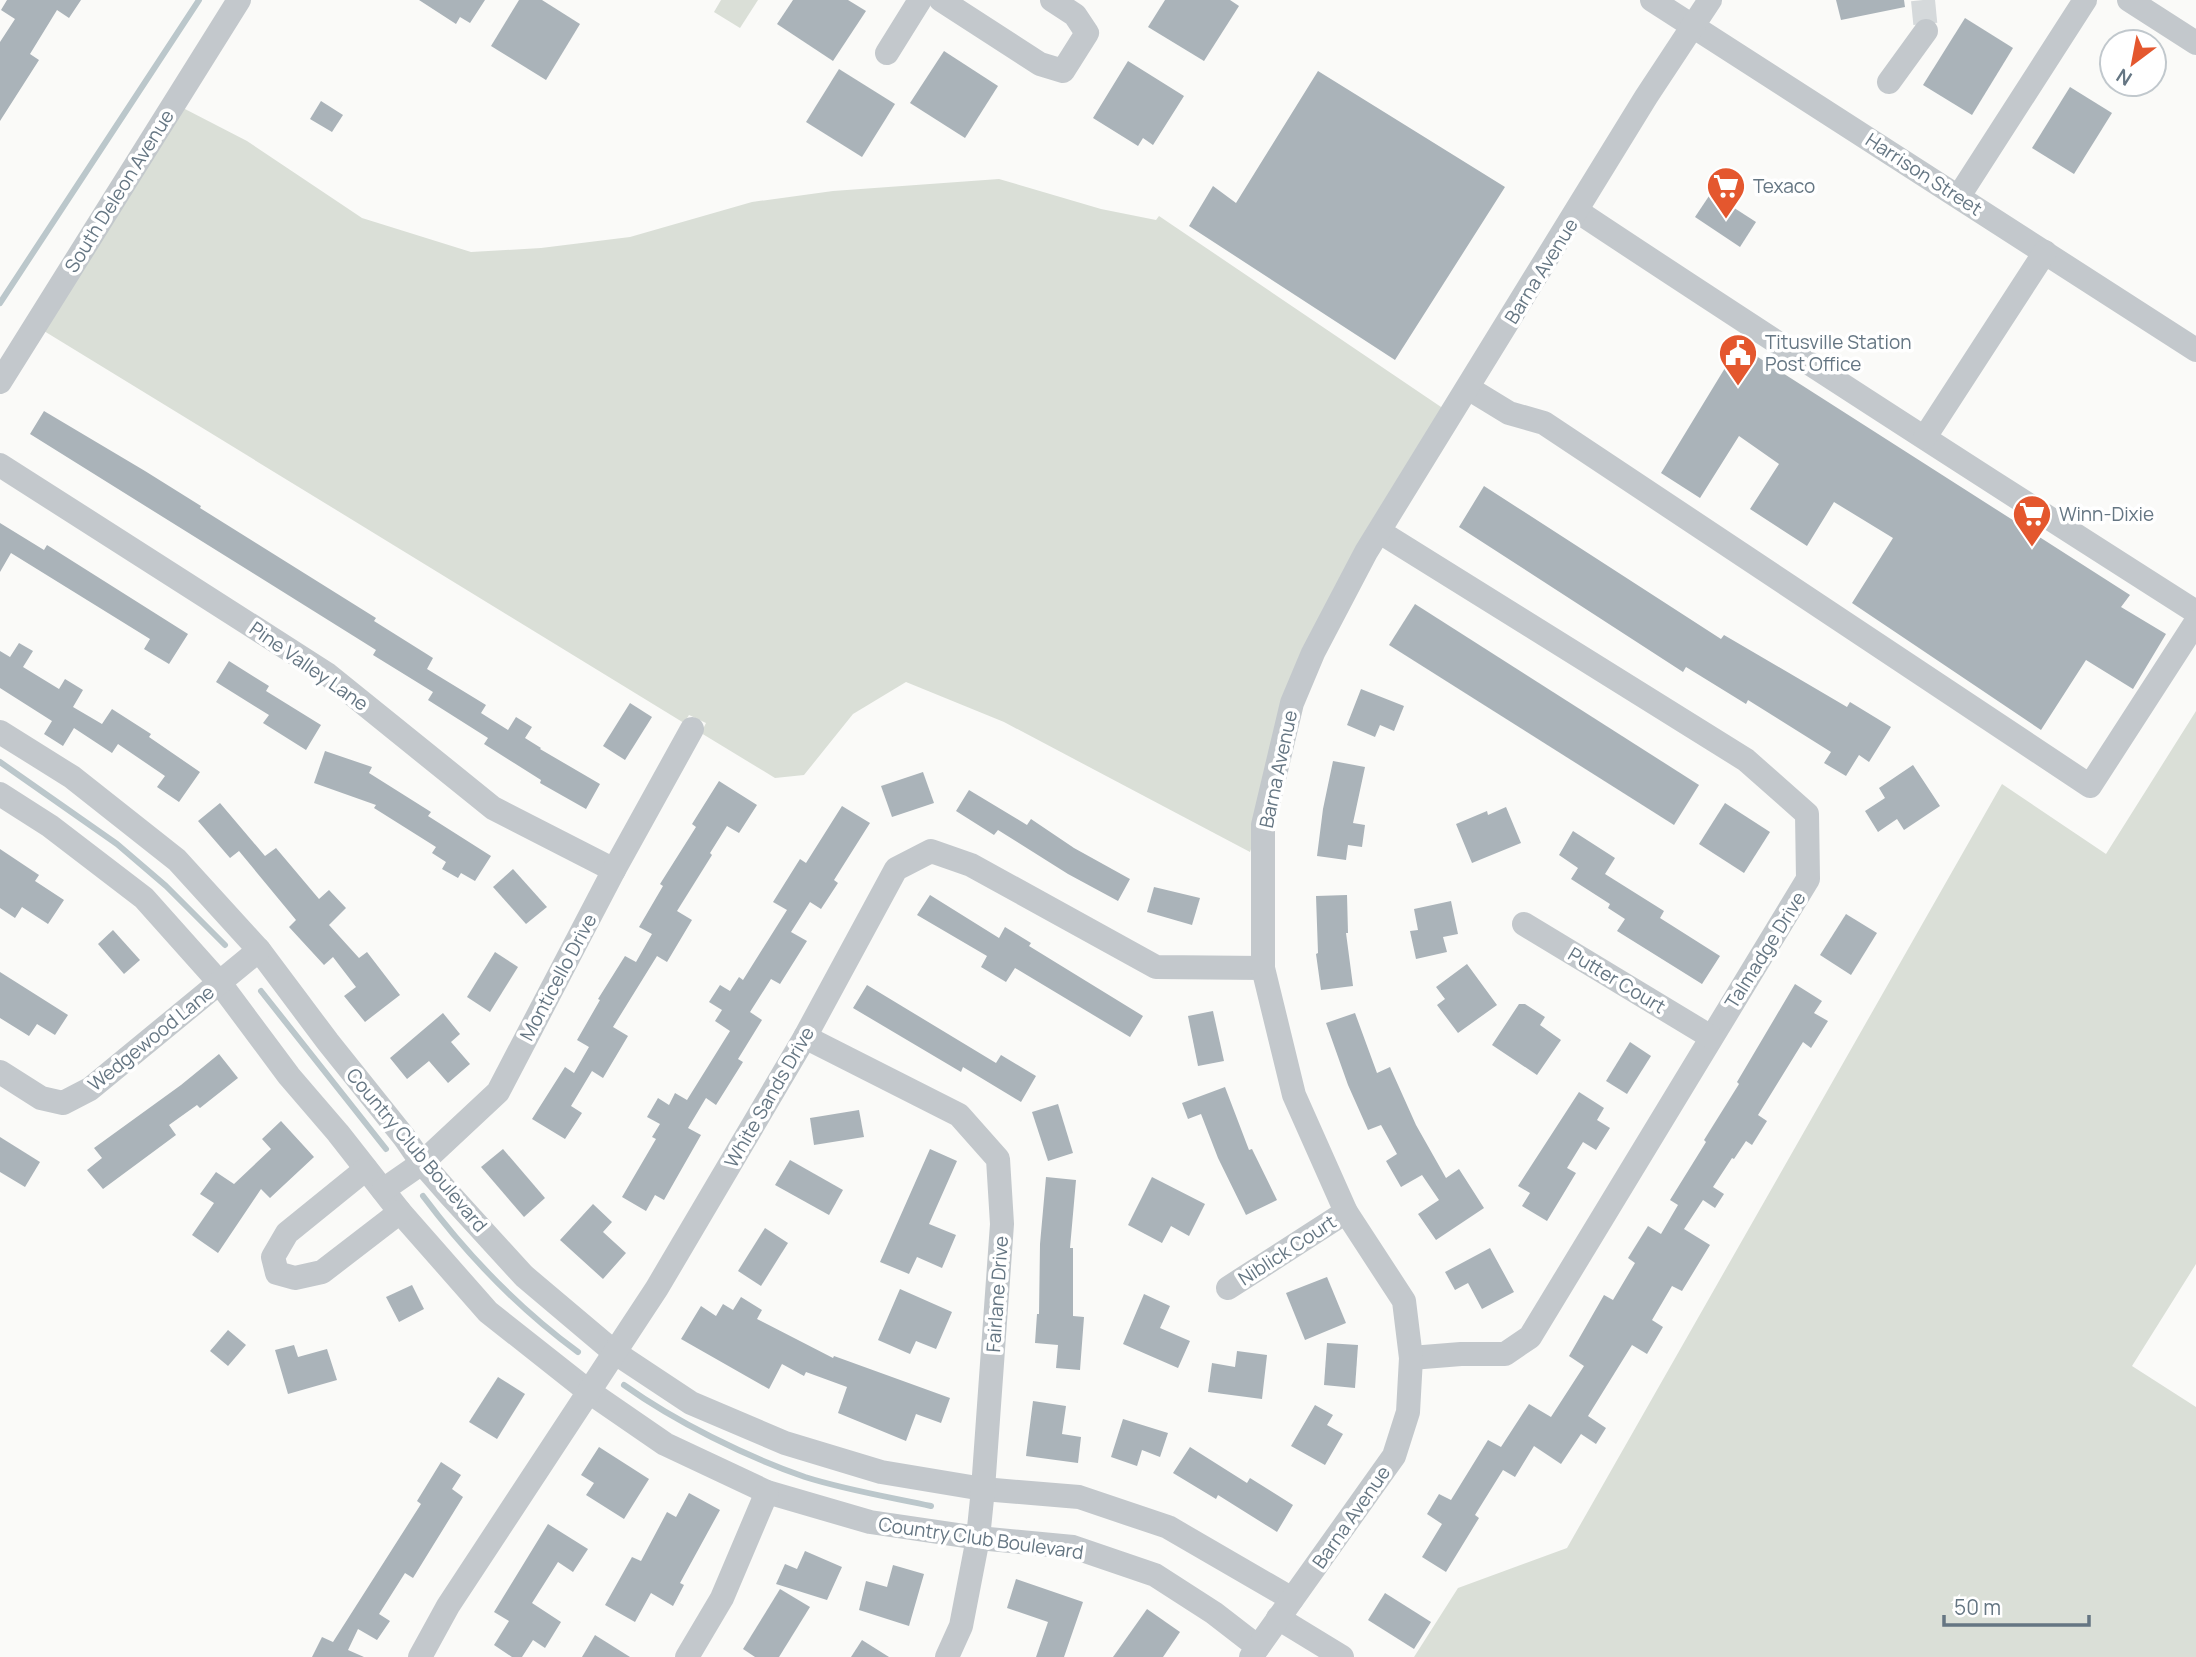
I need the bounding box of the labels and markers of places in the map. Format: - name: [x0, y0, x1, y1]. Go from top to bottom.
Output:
- supermarket icon: Texaco: [1705, 165, 1747, 220]
- place label: Texaco: [1753, 173, 1815, 199]
- place label: Titusville Station Post Office: [1765, 329, 1912, 377]
- public building icon: Titusville Station Post Office: [1717, 332, 1759, 387]
- supermarket icon: Winn-Dixie: [2011, 493, 2053, 548]
- place label: Winn-Dixie: [2059, 501, 2154, 527]

